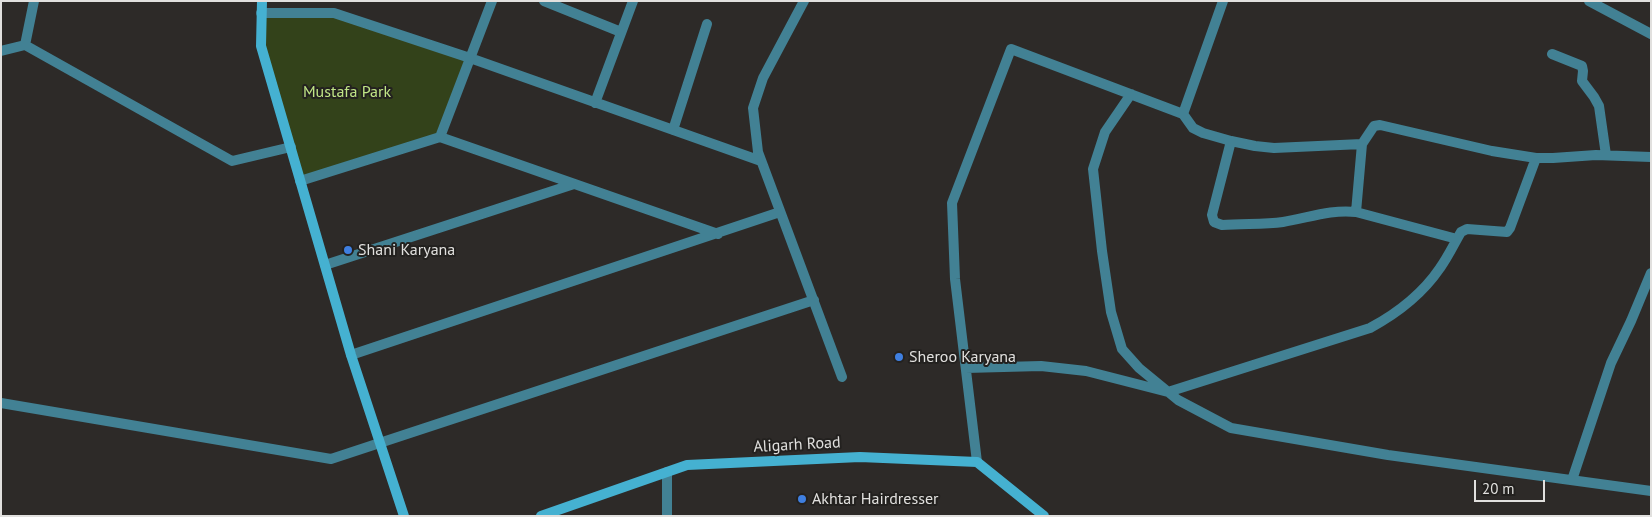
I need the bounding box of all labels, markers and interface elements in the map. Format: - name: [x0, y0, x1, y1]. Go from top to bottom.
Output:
- park label: Mustafa Park: [303, 82, 391, 102]
- place label: Shani Karyana: [358, 240, 455, 260]
- marker: Shani Karyana: [342, 244, 354, 256]
- place label: Sheroo Karyana: [909, 347, 1016, 367]
- marker: Sheroo Karyana: [893, 351, 905, 363]
- street label: Aligarh Road: [753, 433, 841, 457]
- scale bar: [1477, 470, 1548, 502]
- text: 20 m: [1482, 479, 1515, 498]
- place label: Akhtar Hairdresser: [812, 489, 938, 509]
- marker: Akhtar Hairdresser: [796, 493, 808, 505]

